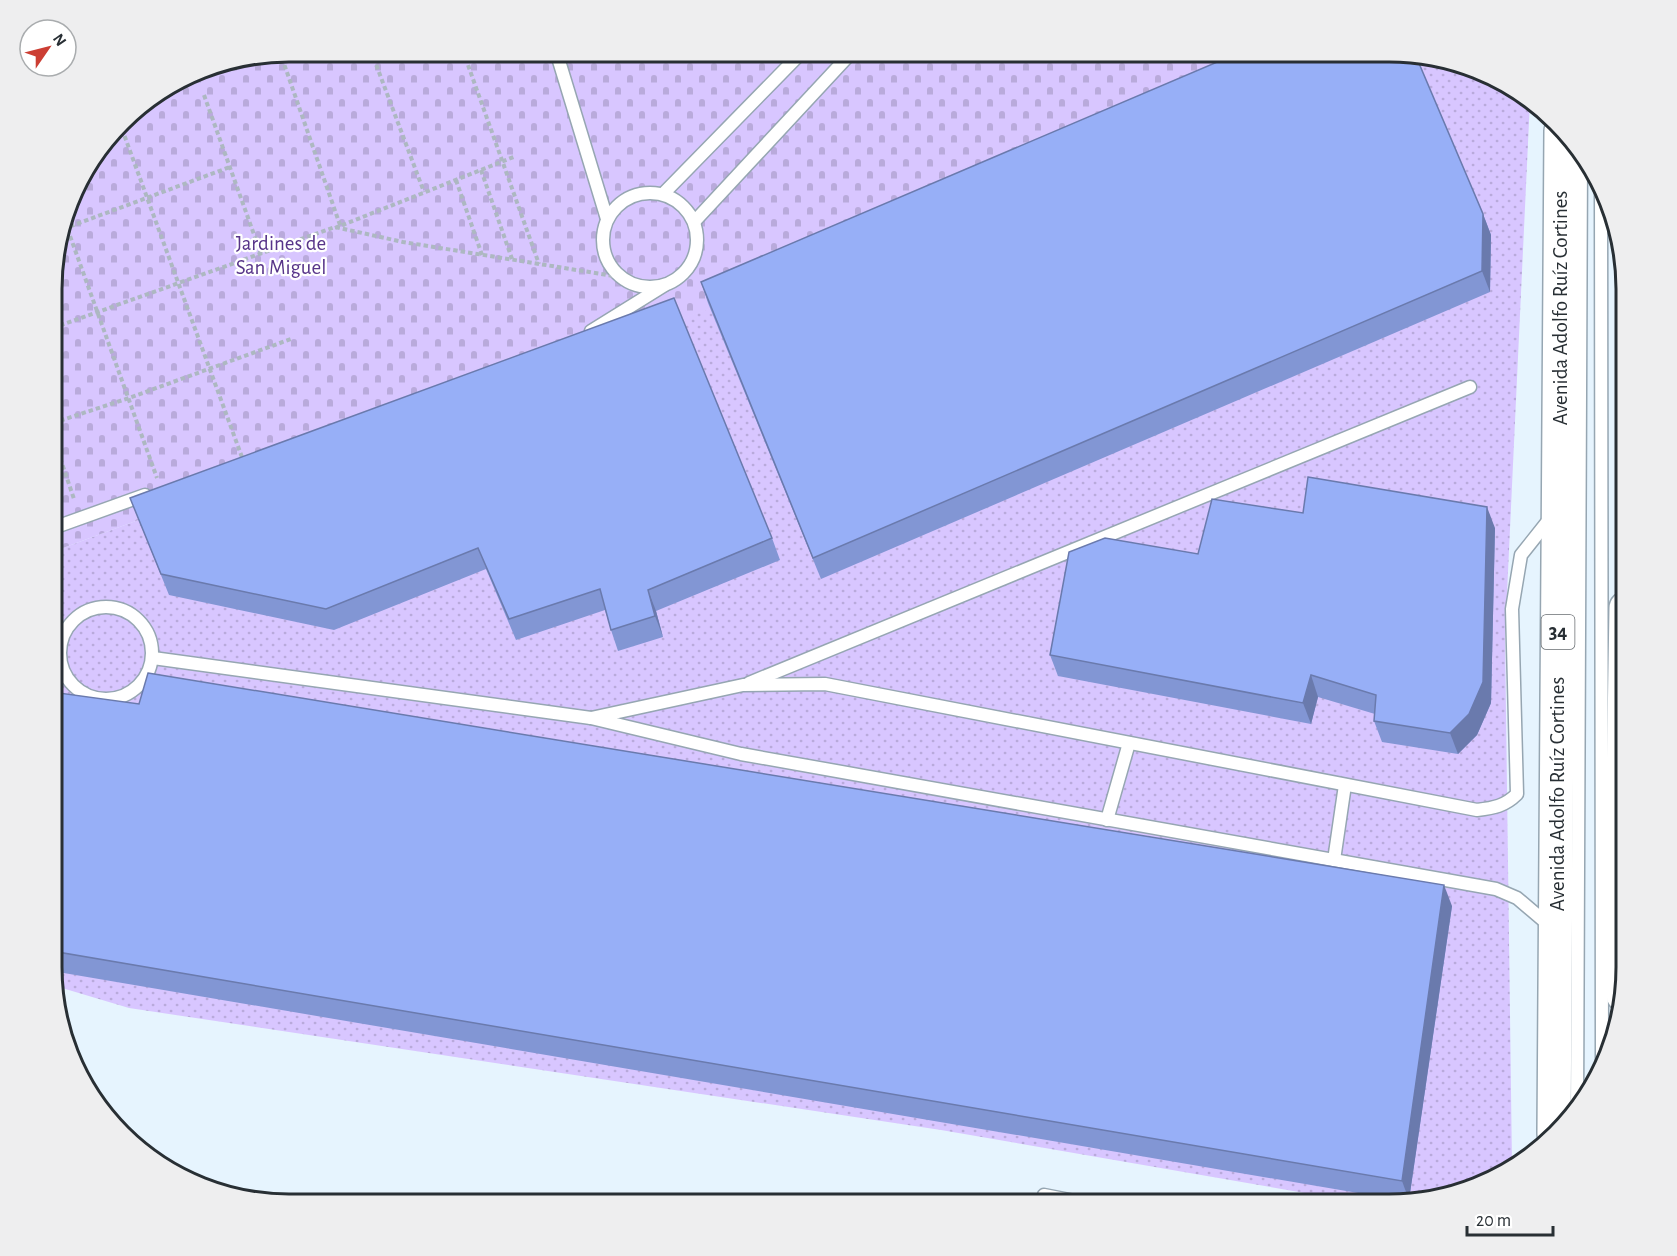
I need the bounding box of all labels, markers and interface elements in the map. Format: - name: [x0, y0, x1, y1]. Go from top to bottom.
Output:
- north arrow: [18, 18, 78, 78]
- text: N: [50, 31, 69, 49]
- street label: Avenida Adolfo Ruíz Cortines: [1550, 191, 1571, 425]
- park label: Jardines de San Miguel: [236, 233, 326, 278]
- road number: 34: [1542, 615, 1574, 649]
- street label: Avenida Adolfo Ruíz Cortines: [1547, 677, 1568, 911]
- scale bar: [1467, 1199, 1552, 1237]
- text: 20 m: [1476, 1212, 1511, 1230]

